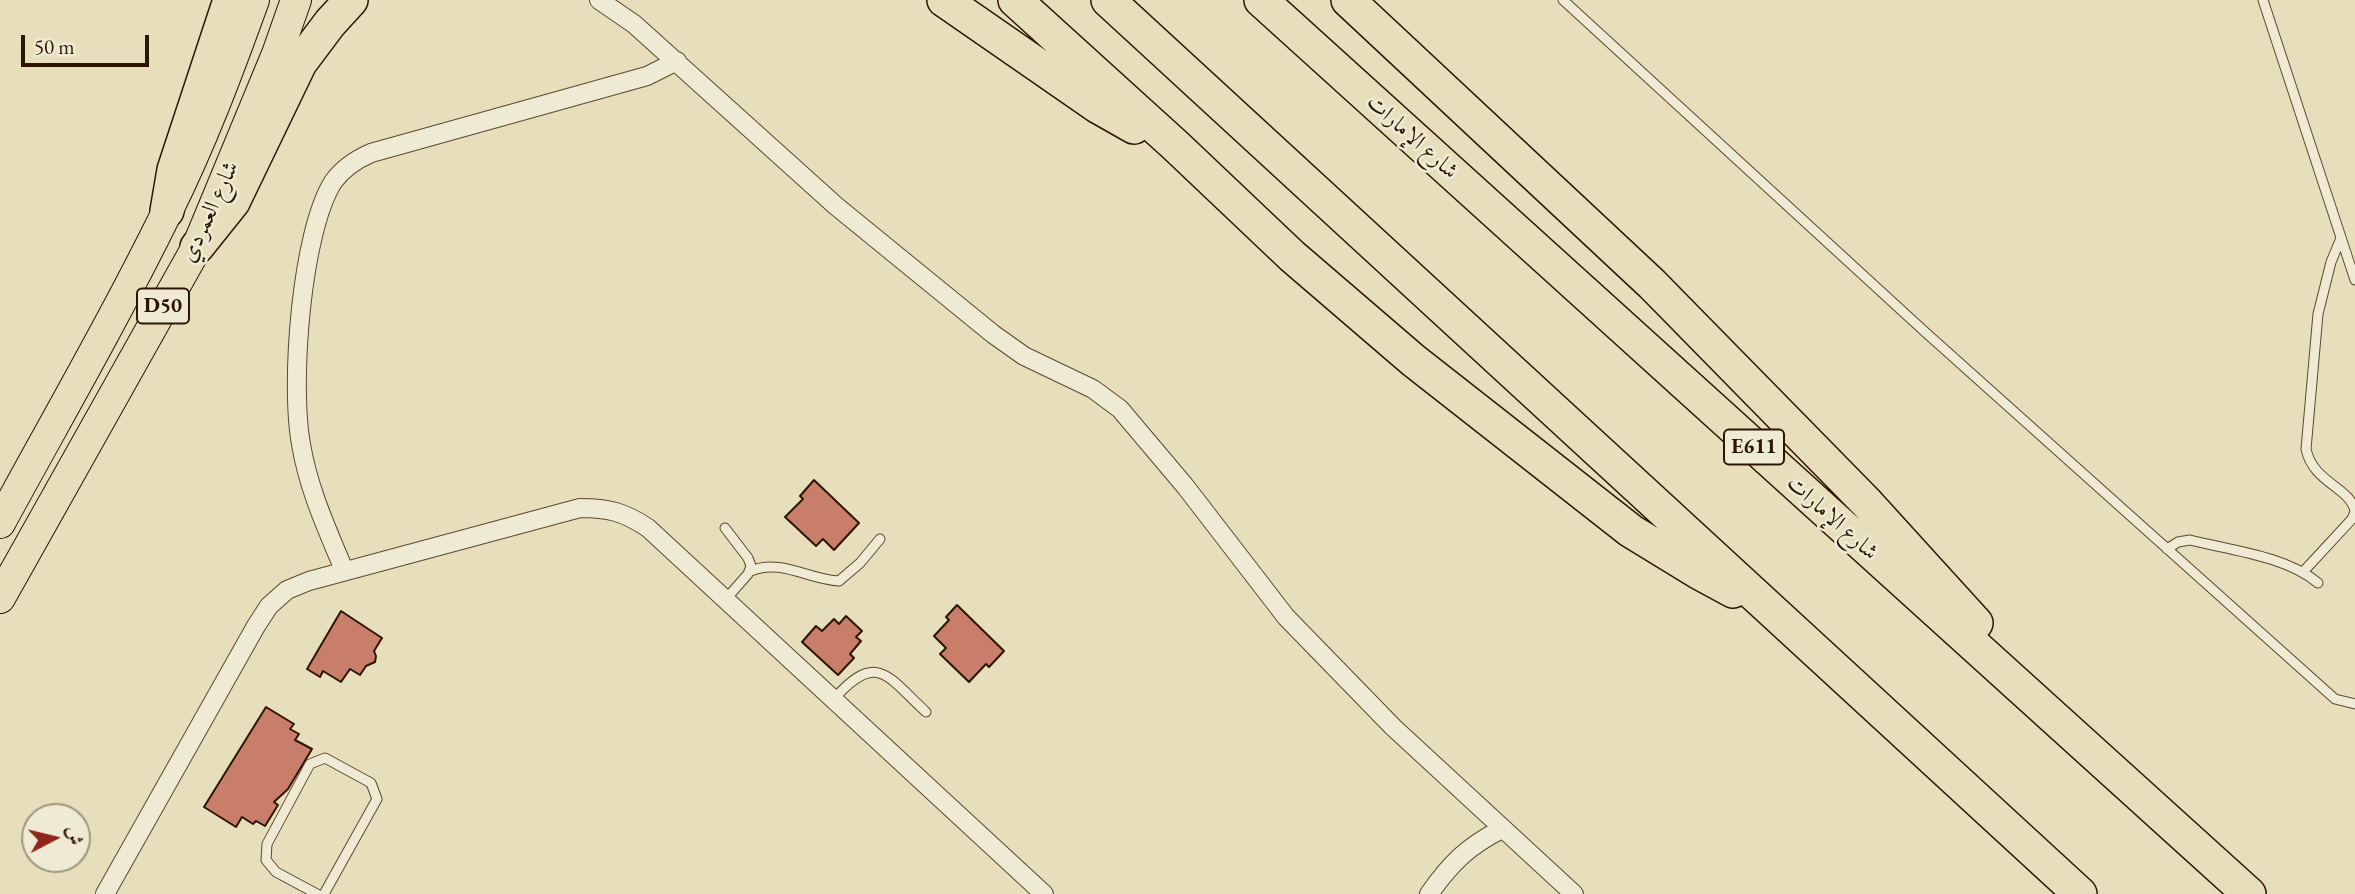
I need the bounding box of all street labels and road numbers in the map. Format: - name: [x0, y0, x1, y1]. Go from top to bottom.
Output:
- street label: شارع الإمارات: [1360, 89, 1464, 185]
- street label: شارع العمردي: [175, 157, 245, 267]
- road number: D50: [137, 288, 189, 324]
- road number: E611: [1724, 430, 1784, 464]
- street label: شارع الإمارات: [1780, 470, 1884, 566]

